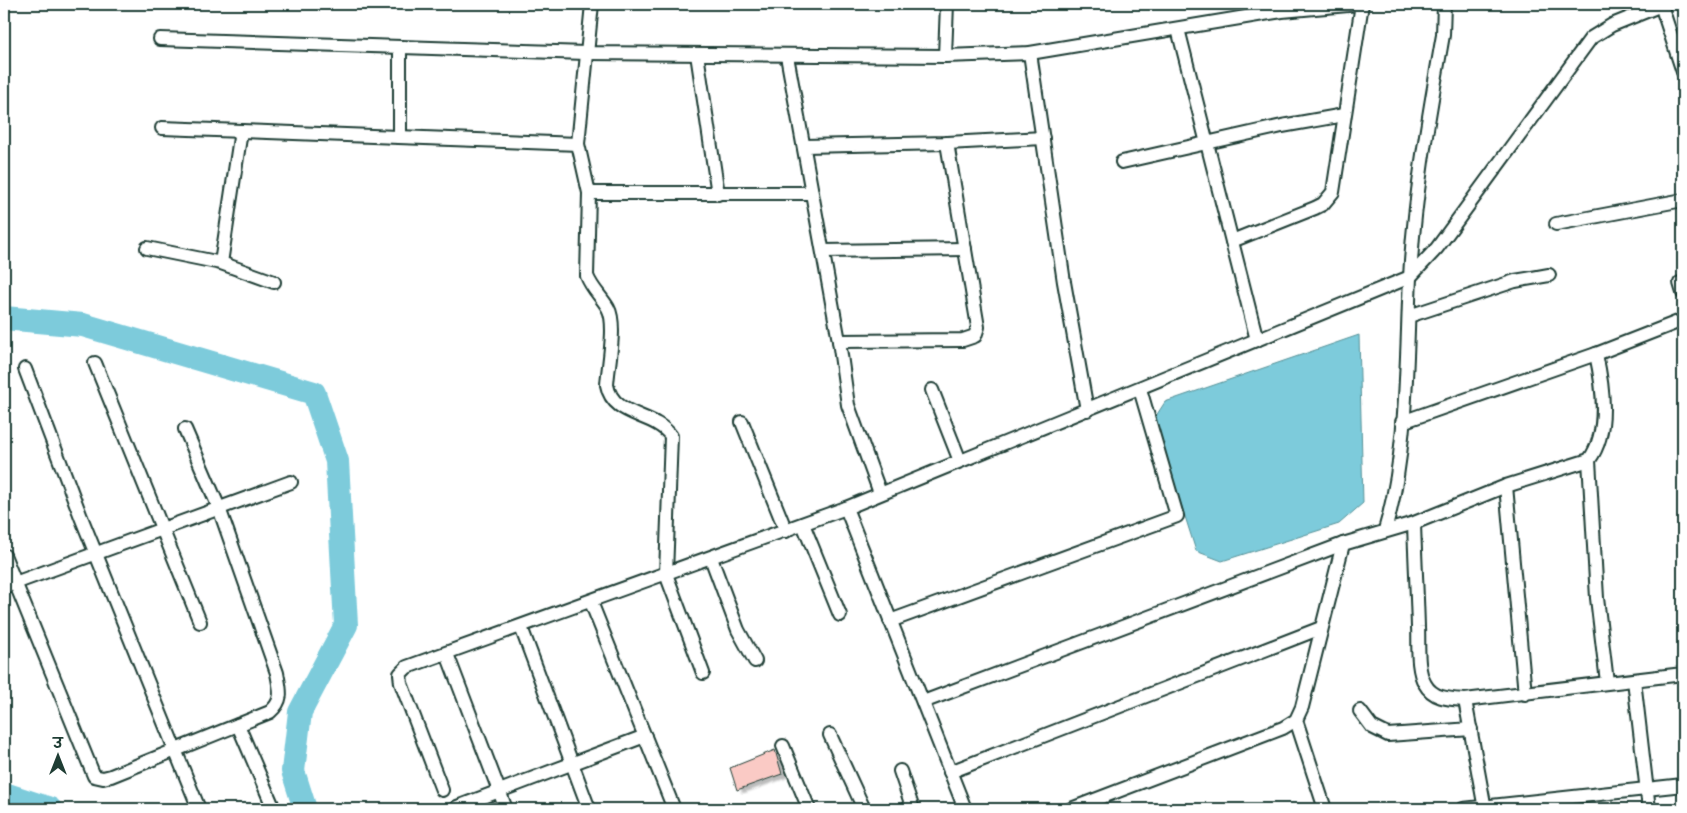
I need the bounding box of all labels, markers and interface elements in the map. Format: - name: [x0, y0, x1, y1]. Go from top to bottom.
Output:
- north arrow: [32, 730, 82, 780]
- text: उ: [51, 735, 64, 753]

